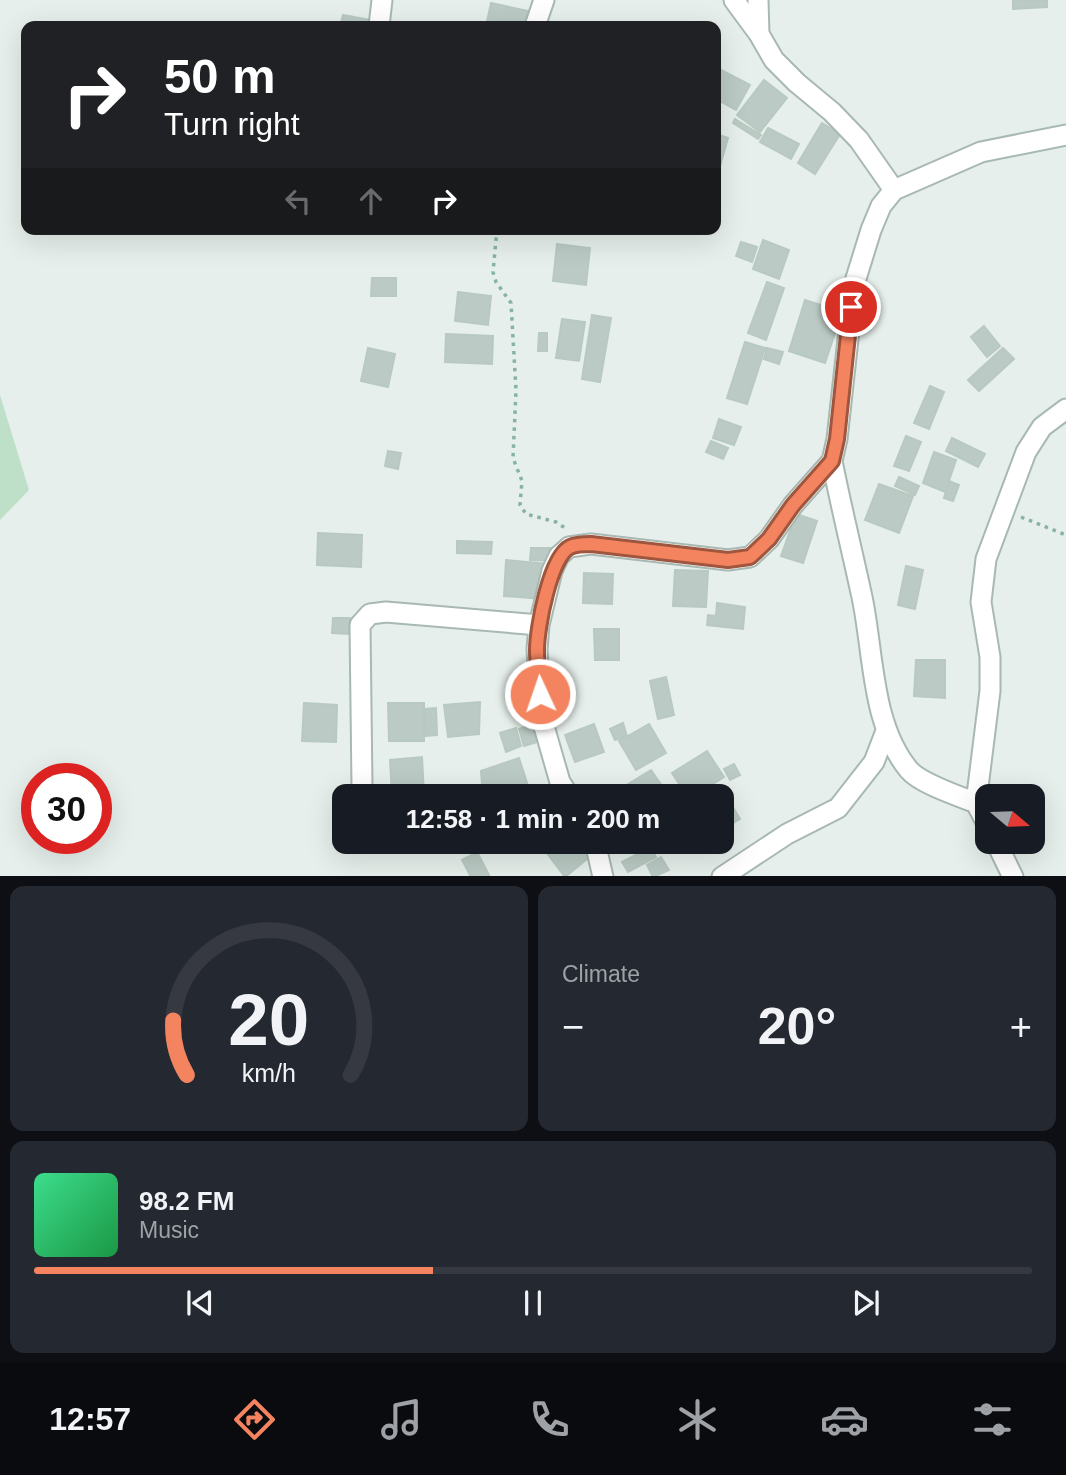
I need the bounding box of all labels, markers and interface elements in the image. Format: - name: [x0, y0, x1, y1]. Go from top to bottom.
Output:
- icon: right: [49, 49, 140, 140]
- text: 50 m: [164, 49, 276, 103]
- text: Turn right: [164, 106, 300, 142]
- icon: left: [279, 182, 317, 220]
- icon: ahead: [352, 182, 390, 220]
- icon: right: [425, 182, 463, 220]
- pin: [821, 277, 881, 337]
- icon: arrive: [832, 288, 870, 326]
- position arrow: [503, 657, 577, 731]
- speed limit sign: 30: [21, 763, 112, 854]
- north arrow: [975, 784, 1045, 854]
- map controls: [975, 784, 1045, 854]
- text: 12:58 · 1 min · 200 m: [406, 804, 660, 834]
- text: Climate: [562, 961, 640, 987]
- text: 20: [229, 979, 309, 1060]
- text: 20°: [758, 997, 836, 1055]
- text: −: [562, 1006, 584, 1048]
- text: +: [1010, 1006, 1032, 1048]
- text: km/h: [242, 1058, 296, 1086]
- text: 98.2 FM: [139, 1186, 234, 1216]
- text: Music: [139, 1217, 199, 1243]
- icon: previous: [181, 1284, 219, 1322]
- icon: pause: [514, 1284, 552, 1322]
- icon: next: [847, 1284, 885, 1322]
- icon: directions: [230, 1395, 279, 1444]
- icon: music: [377, 1395, 426, 1444]
- icon: phone: [525, 1395, 574, 1444]
- icon: climate: [673, 1395, 722, 1444]
- icon: car: [820, 1395, 869, 1444]
- icon: filters: [968, 1395, 1017, 1444]
- text: 12:57: [49, 1401, 131, 1437]

